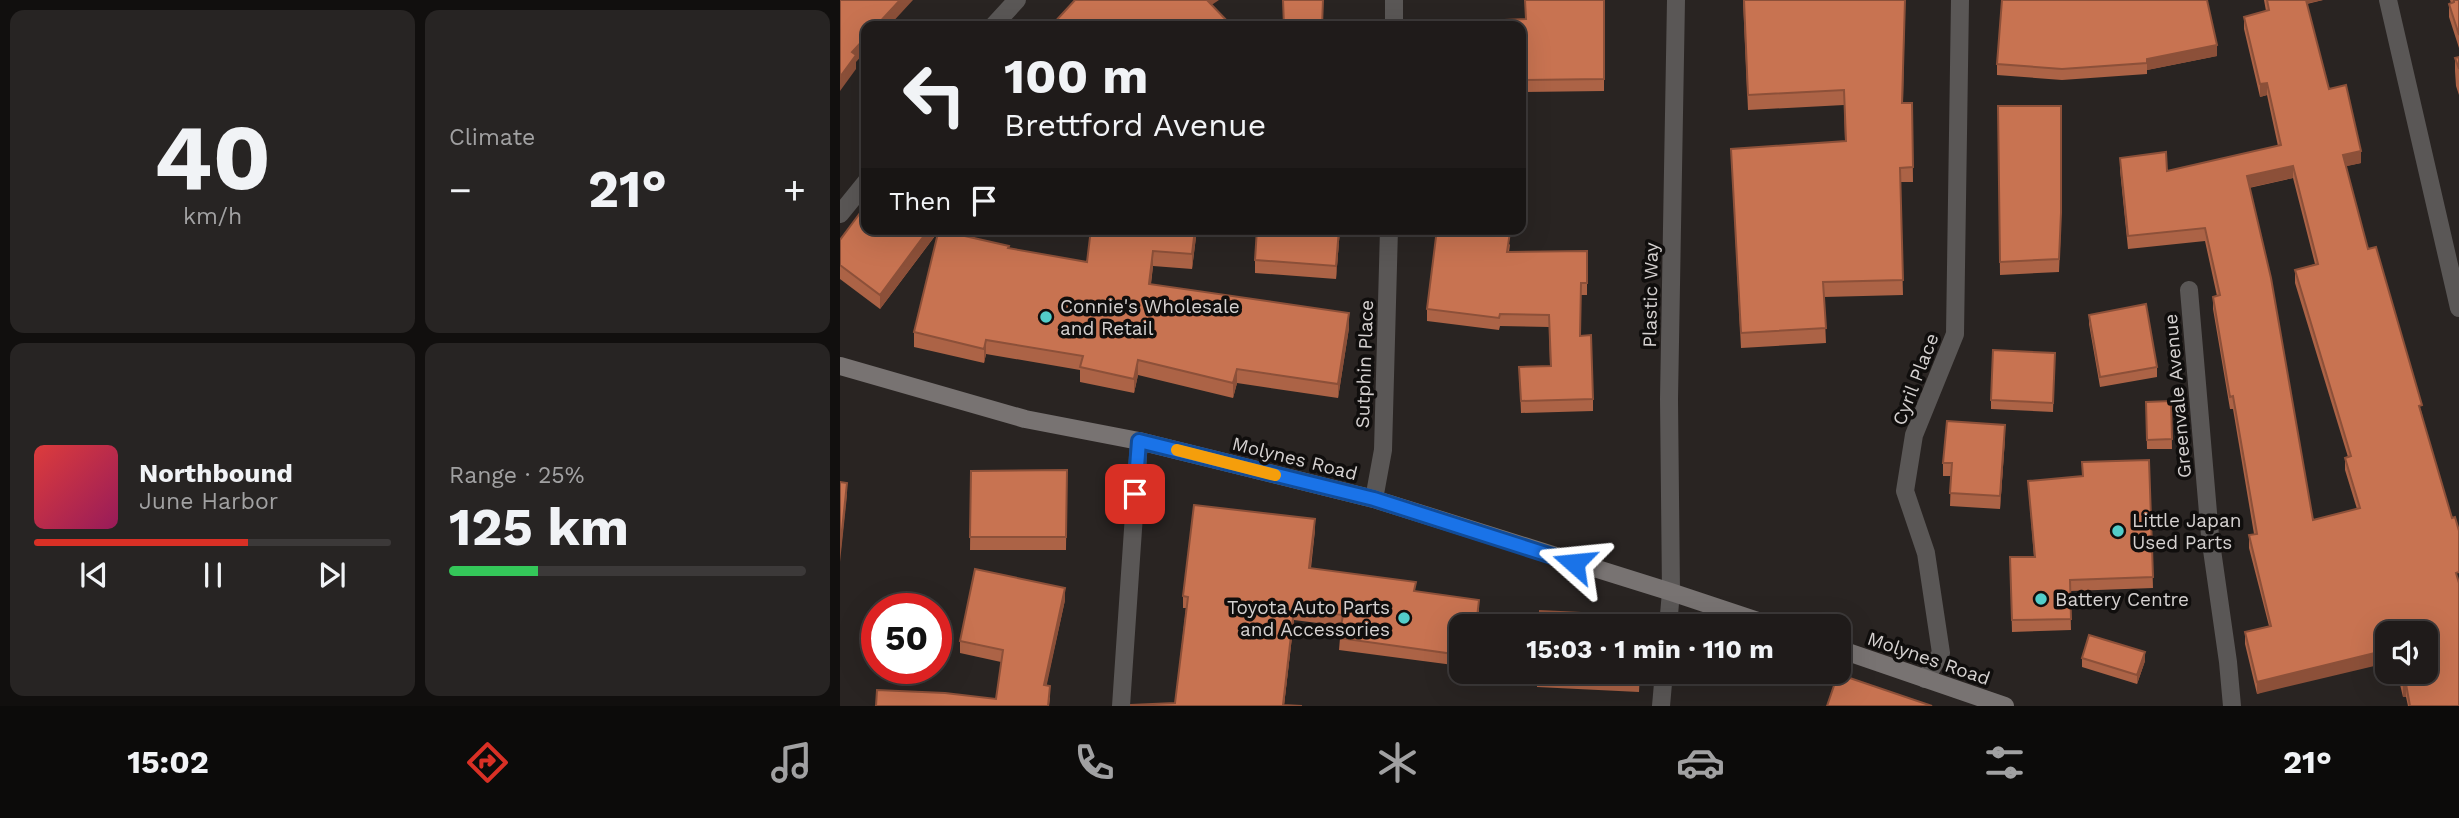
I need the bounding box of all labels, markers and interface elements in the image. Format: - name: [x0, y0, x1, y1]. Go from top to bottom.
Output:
- text: 100 m: [1004, 47, 1148, 105]
- icon: left: [889, 49, 980, 140]
- text: 40: [154, 104, 271, 211]
- text: Brettford Avenue: [1004, 106, 1266, 144]
- text: Climate: [449, 124, 535, 151]
- text: 21°: [588, 159, 667, 220]
- text: −: [449, 168, 472, 212]
- text: +: [783, 168, 806, 212]
- icon: arrive: [965, 182, 1003, 220]
- text: Then: [889, 186, 951, 216]
- text: km/h: [183, 203, 242, 230]
- street label: Plastic Way: [1638, 242, 1663, 348]
- place label: Connie's Wholesale and Retail: [1060, 295, 1240, 340]
- street label: Sutphin Place: [1351, 299, 1378, 429]
- marker: Connie's Wholesale and Retail: [1038, 309, 1054, 325]
- street label: Greenvale Avenue: [2159, 313, 2196, 479]
- street label: Cyril Place: [1887, 330, 1944, 429]
- street label: Molynes Road: [1230, 432, 1360, 485]
- text: Northbound: [139, 458, 293, 488]
- text: Range · 25%: [449, 462, 584, 489]
- pin: [1105, 464, 1165, 524]
- icon: arrive: [1116, 475, 1154, 513]
- text: June Harbor: [139, 488, 278, 515]
- text: 125 km: [449, 497, 629, 558]
- place label: Little Japan Used Parts: [2132, 509, 2242, 554]
- marker: Little Japan Used Parts: [2110, 523, 2126, 539]
- position arrow: [1537, 526, 1611, 600]
- icon: previous: [75, 556, 113, 594]
- icon: pause: [194, 556, 232, 594]
- icon: next: [313, 556, 351, 594]
- place label: Battery Centre: [2055, 588, 2189, 611]
- marker: Battery Centre: [2033, 591, 2049, 607]
- speed limit sign: 50: [861, 593, 952, 684]
- place label: Toyota Auto Parts and Accessories: [1227, 596, 1390, 641]
- marker: Toyota Auto Parts and Accessories: [1396, 610, 1412, 626]
- map controls: [2375, 621, 2438, 684]
- button: sound: [2375, 621, 2438, 684]
- street label: Molynes Road: [1864, 627, 1993, 690]
- text: 15:03 · 1 min · 110 m: [1526, 634, 1774, 664]
- icon: directions: [463, 738, 512, 787]
- icon: music: [767, 738, 816, 787]
- icon: phone: [1070, 738, 1119, 787]
- icon: climate: [1373, 738, 1422, 787]
- icon: car: [1676, 738, 1725, 787]
- icon: filters: [1980, 738, 2029, 787]
- text: 15:02: [127, 743, 209, 781]
- text: 21°: [2283, 743, 2332, 781]

